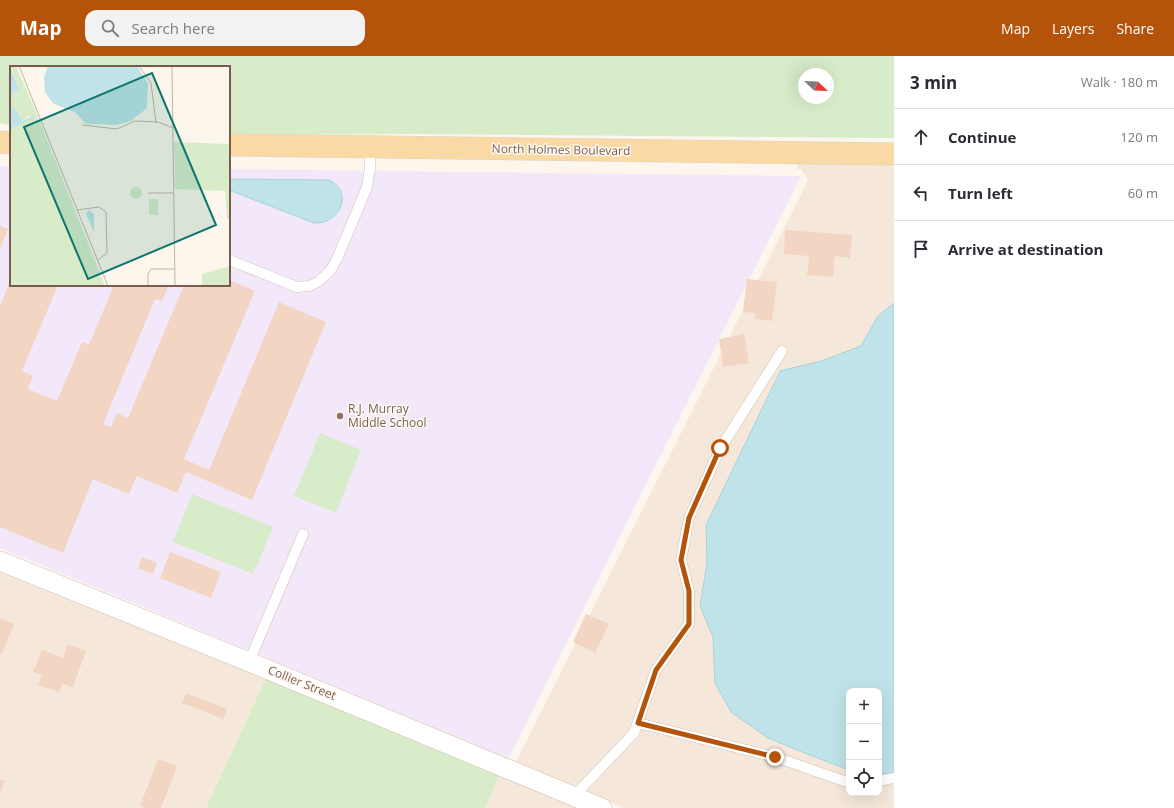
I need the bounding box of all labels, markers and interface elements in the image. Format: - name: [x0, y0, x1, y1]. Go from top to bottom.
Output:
- search box: [85, 10, 365, 46]
- text: Map: [20, 15, 61, 41]
- icon: search: [99, 17, 121, 39]
- text: Search here: [131, 18, 215, 38]
- text: Map: [1001, 19, 1030, 38]
- text: Layers: [1052, 19, 1094, 38]
- text: Share: [1116, 19, 1154, 38]
- inset map: [10, 66, 230, 286]
- north arrow: [798, 68, 834, 104]
- text: 3 min: [910, 71, 957, 94]
- text: Walk · 180 m: [1081, 73, 1158, 91]
- icon: ahead: [910, 126, 932, 148]
- text: Continue: [948, 127, 1016, 147]
- text: 120 m: [1120, 128, 1158, 146]
- street label: North Holmes Boulevard: [492, 140, 630, 159]
- icon: left: [910, 182, 932, 204]
- text: Turn left: [948, 183, 1013, 203]
- text: 60 m: [1128, 184, 1158, 202]
- icon: arrive: [910, 238, 932, 260]
- text: Arrive at destination: [948, 239, 1103, 259]
- place label: R.J. Murray Middle School: [348, 400, 427, 431]
- marker: R.J. Murray Middle School: [335, 411, 345, 421]
- route start: [711, 439, 729, 457]
- street label: Collier Street: [266, 661, 339, 704]
- map controls: [846, 688, 882, 796]
- button: +: [846, 688, 882, 724]
- button: −: [846, 724, 882, 760]
- route end: [766, 748, 784, 766]
- button: locate: [846, 760, 882, 796]

